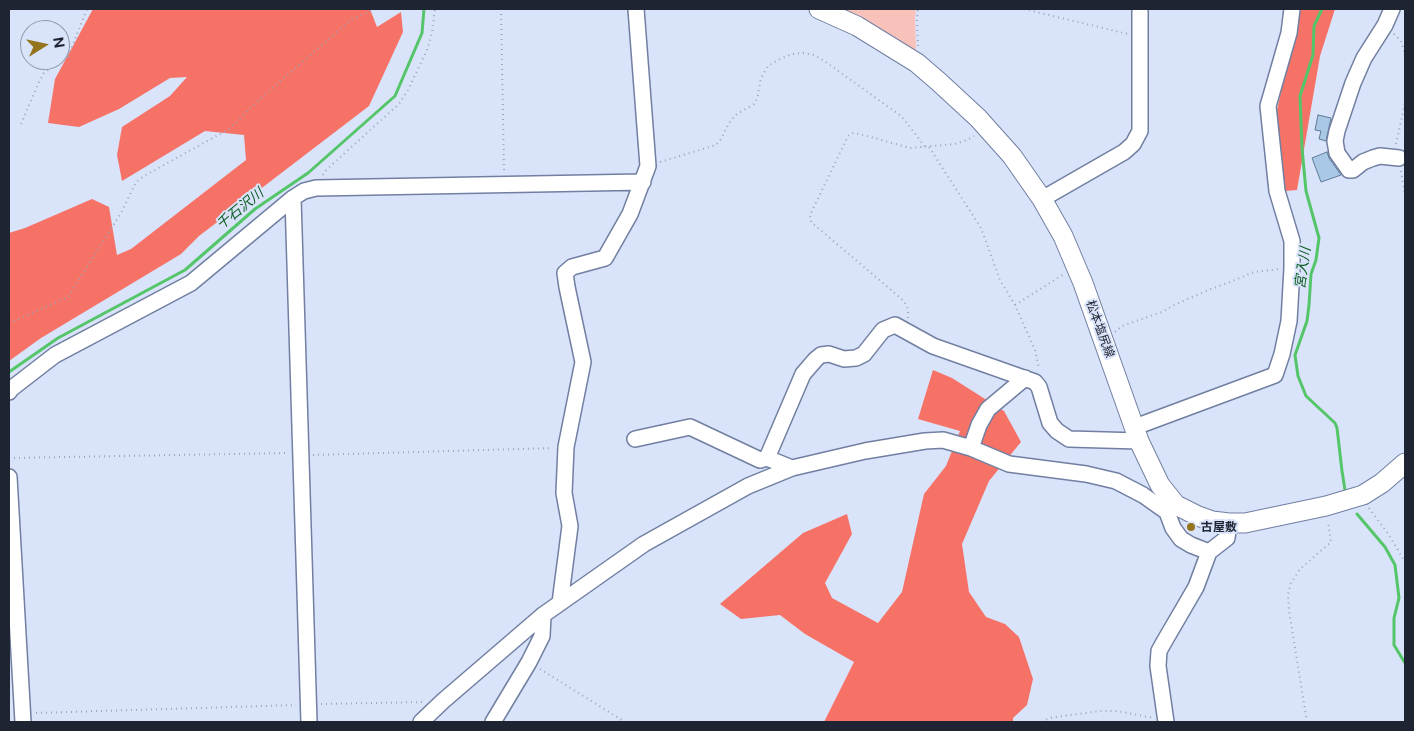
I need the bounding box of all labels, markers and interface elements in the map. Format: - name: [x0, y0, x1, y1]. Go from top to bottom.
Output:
- north arrow: [20, 20, 70, 70]
- text: N: [50, 36, 68, 49]
- water label: 千石沢川: [213, 185, 267, 233]
- water label: 宮入川: [1292, 246, 1314, 290]
- street label: 松本塩尻線: [1083, 298, 1117, 360]
- place label: 古屋敷: [1201, 520, 1237, 534]
- marker: 古屋敷: [1185, 521, 1197, 533]

